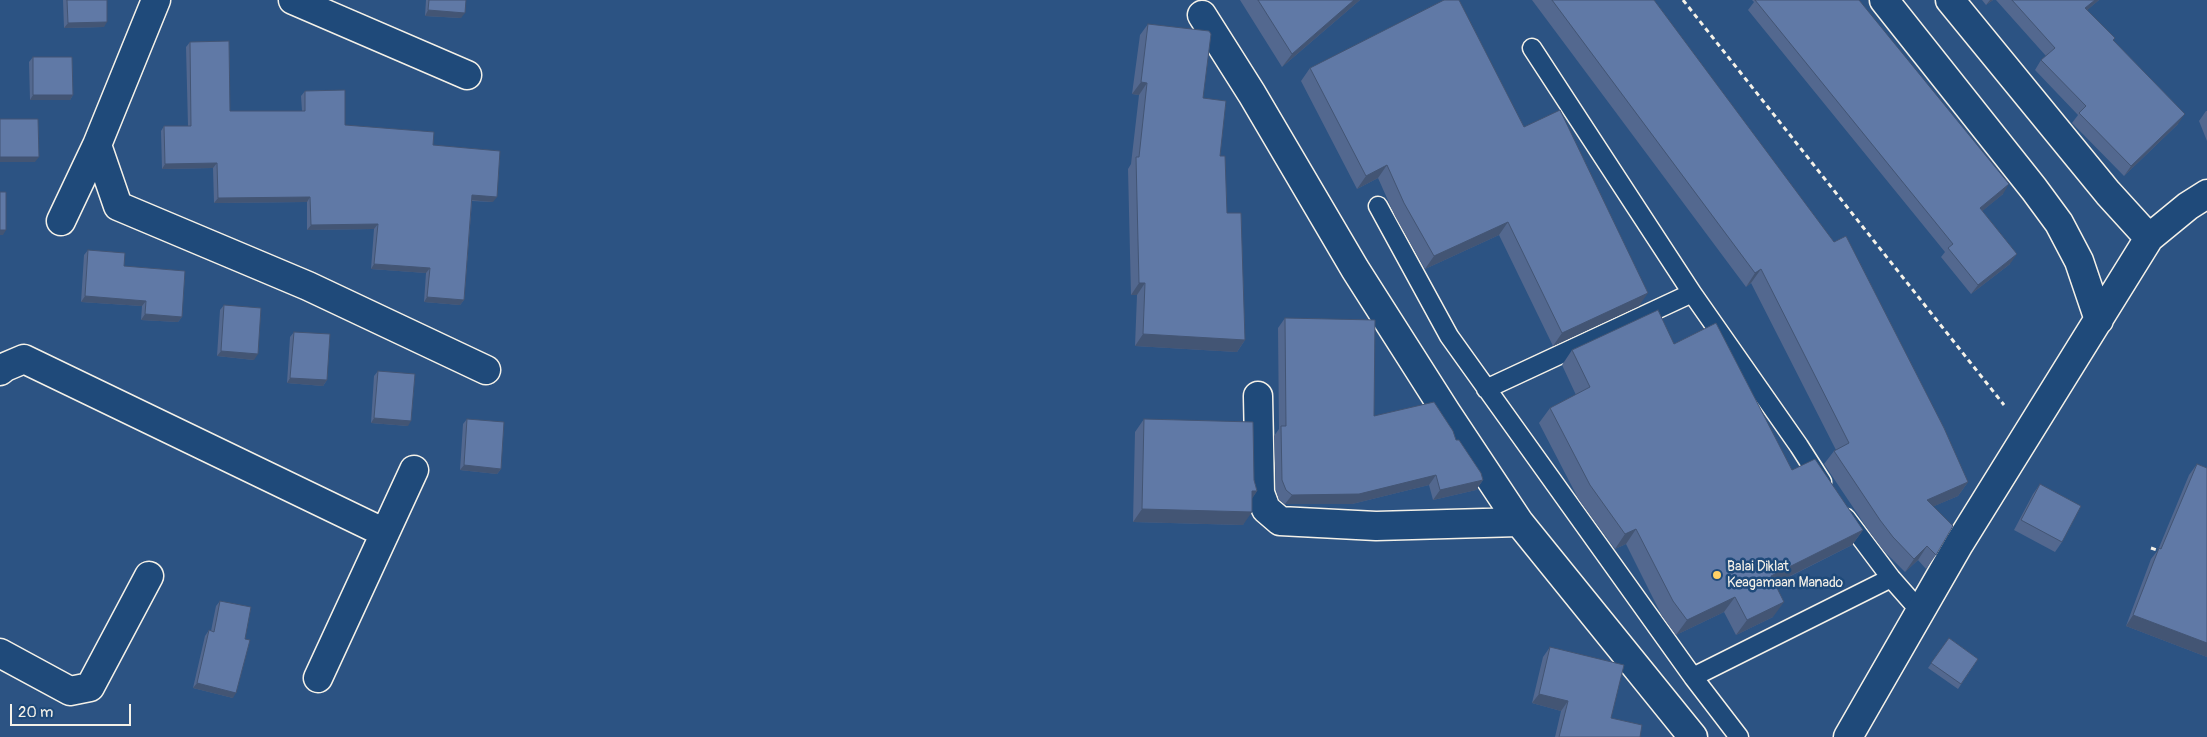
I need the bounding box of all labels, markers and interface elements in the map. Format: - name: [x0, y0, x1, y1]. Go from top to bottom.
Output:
- place label: Balai Diklat Keagamaan Manado: [1727, 559, 1843, 592]
- marker: Balai Diklat Keagamaan Manado: [1711, 569, 1723, 581]
- scale bar: [12, 694, 134, 726]
- text: 20 m: [18, 703, 53, 722]

